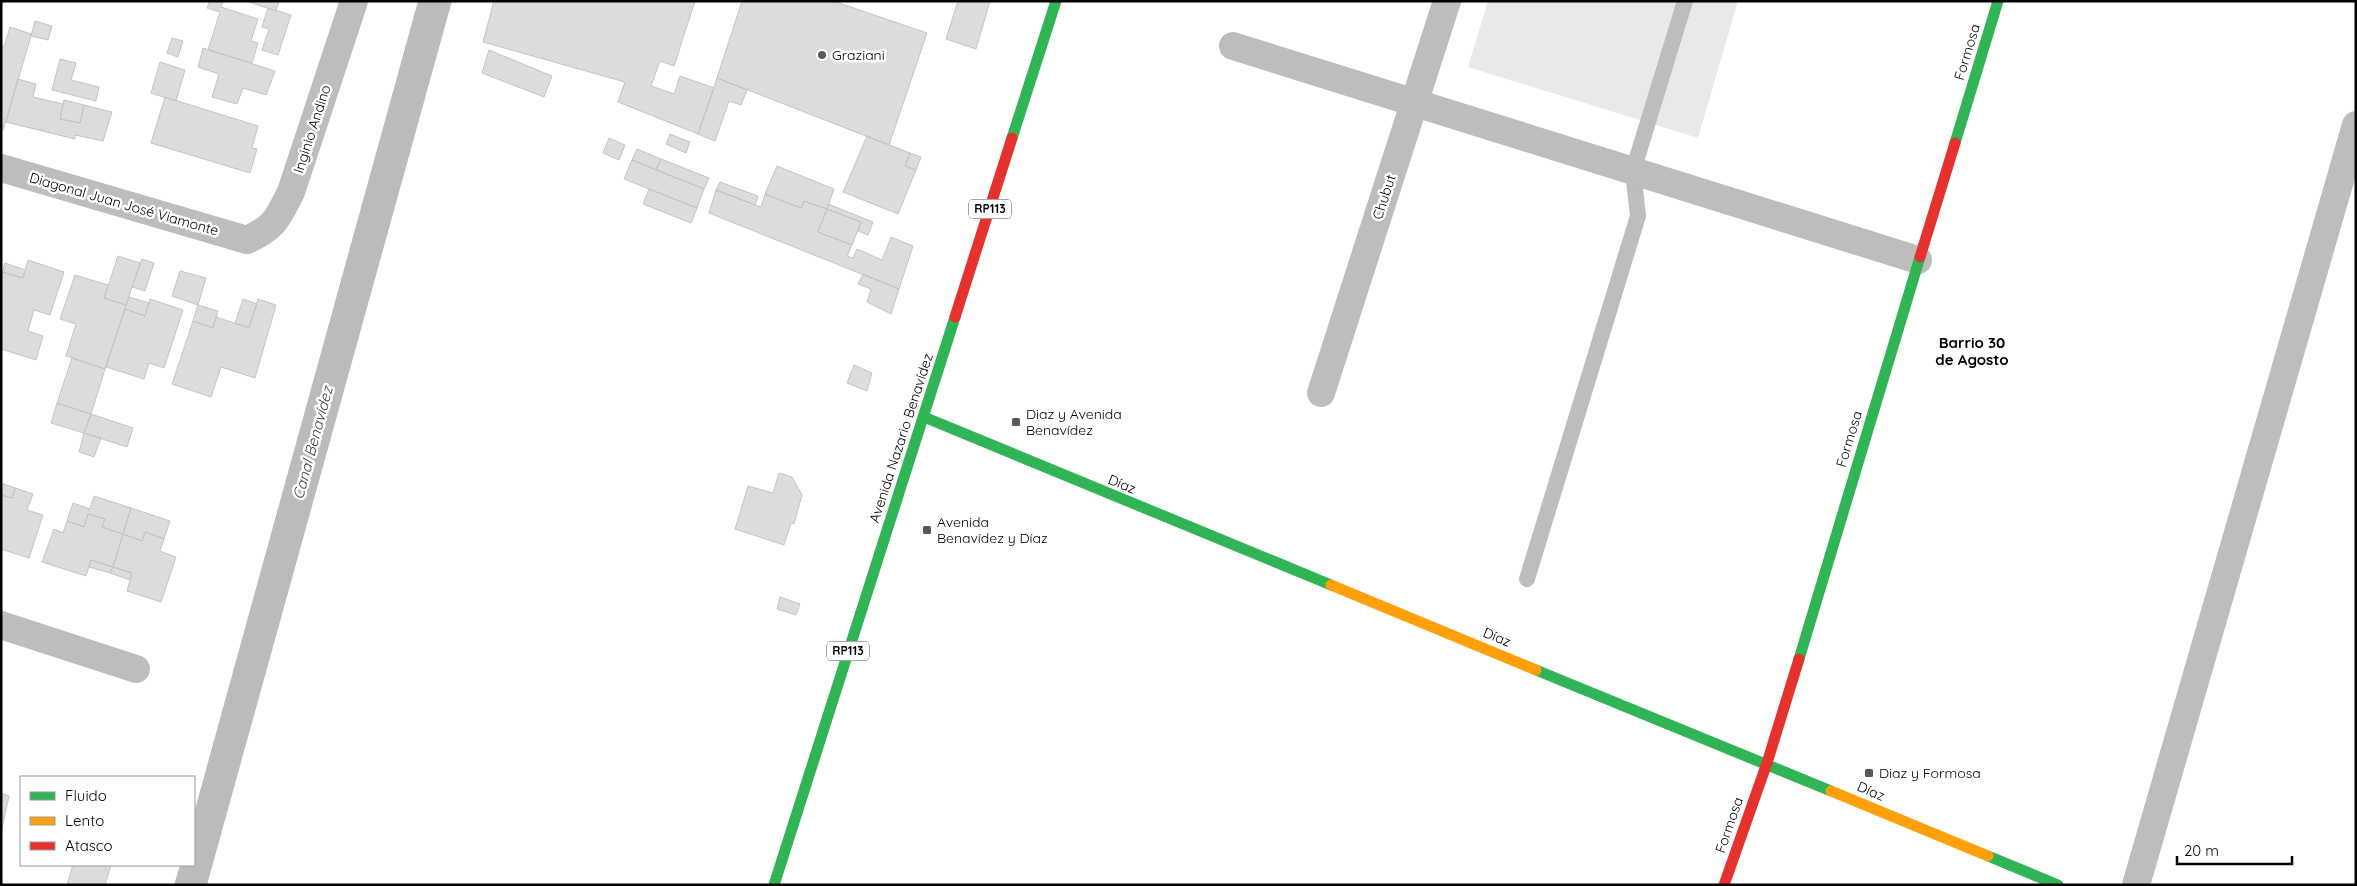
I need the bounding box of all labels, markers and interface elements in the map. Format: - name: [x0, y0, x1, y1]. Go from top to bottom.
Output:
- street label: Formosa: [1950, 22, 1984, 82]
- place label: Graziani: [832, 46, 885, 64]
- marker: Graziani: [816, 49, 828, 61]
- street label: Inginio Andino: [289, 83, 335, 175]
- street label: Diagonal Juan José Viamonte: [27, 168, 221, 240]
- street label: Chubut: [1368, 172, 1400, 222]
- road number: RP113: [969, 200, 1011, 218]
- district label: Barrio 30 de Agosto: [1935, 333, 2009, 369]
- street label: Avenida Nazario Benavídez: [865, 351, 937, 525]
- water label: Canal Benavídez: [288, 383, 337, 501]
- place label: Diaz y Avenida Benavídez: [1026, 405, 1122, 439]
- street label: Formosa: [1832, 409, 1866, 469]
- marker: Diaz y Avenida Benavídez: [1010, 416, 1022, 428]
- street label: Díaz: [1106, 470, 1139, 498]
- place label: Avenida Benavídez y Díaz: [937, 513, 1048, 547]
- marker: Avenida Benavídez y Díaz: [921, 524, 933, 536]
- street label: Díaz: [1481, 623, 1514, 651]
- road number: RP113: [827, 641, 869, 660]
- place label: Diaz y Formosa: [1879, 764, 1981, 782]
- marker: Diaz y Formosa: [1863, 767, 1875, 779]
- legend: [20, 776, 195, 866]
- street label: Díaz: [1854, 777, 1888, 805]
- text: Fluido: [65, 786, 107, 805]
- street label: Formosa: [1711, 795, 1747, 855]
- text: Lento: [65, 811, 104, 830]
- scale bar: [2177, 834, 2292, 866]
- text: Atasco: [65, 836, 113, 855]
- text: 20 m: [2184, 841, 2219, 860]

